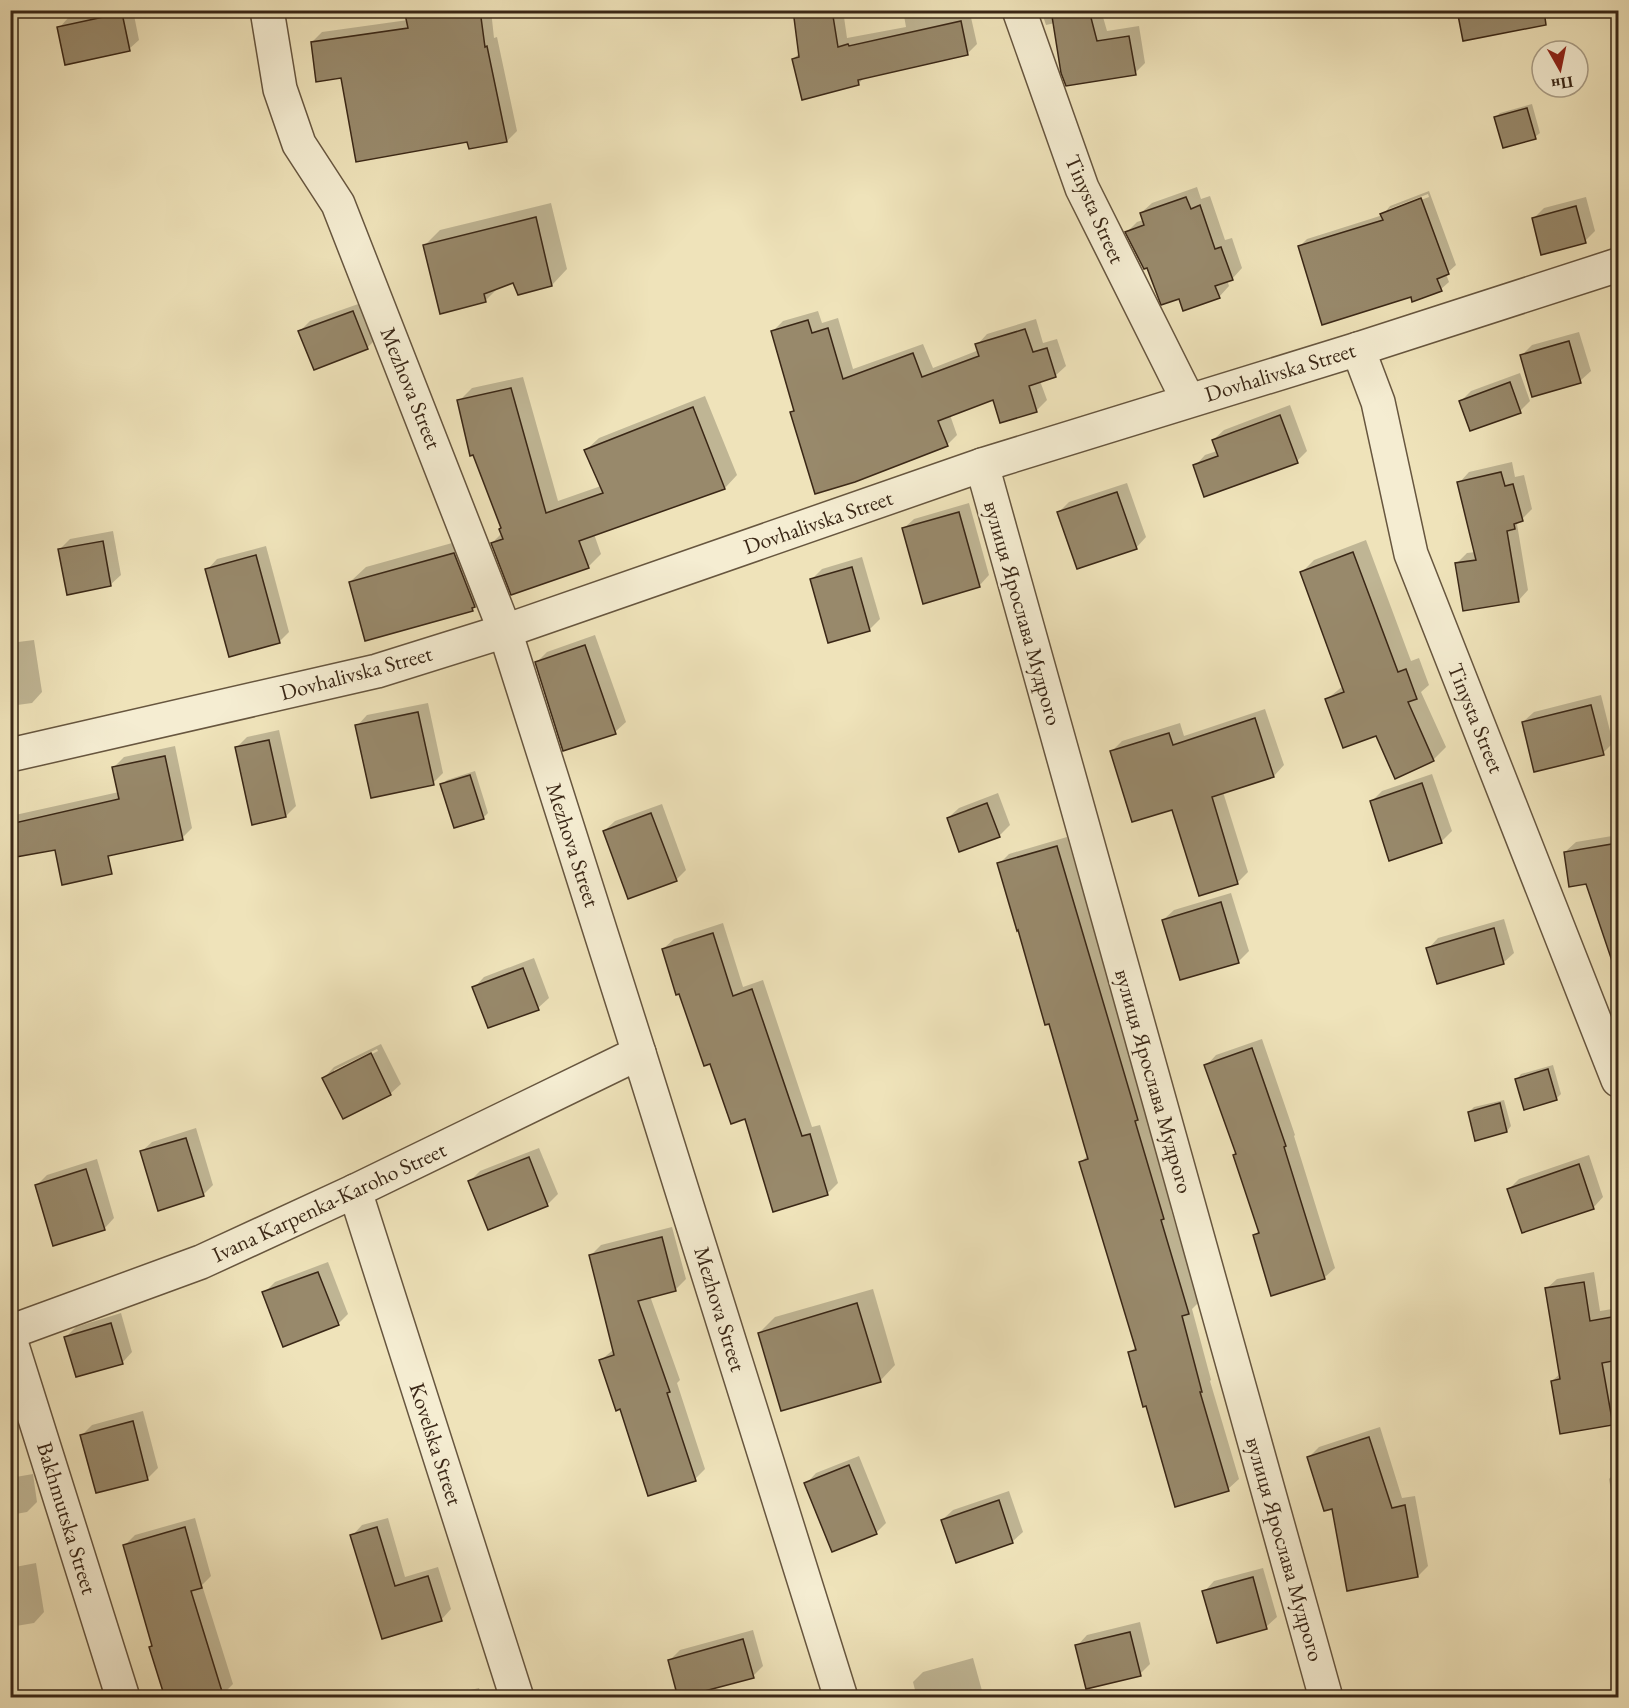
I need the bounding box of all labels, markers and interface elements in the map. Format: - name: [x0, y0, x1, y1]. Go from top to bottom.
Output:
- north arrow: [1530, 39, 1590, 99]
- text: Пн: [1550, 71, 1575, 95]
- street label: Tinysta Street: [1058, 150, 1132, 268]
- street label: Mezhova Street: [373, 323, 449, 453]
- street label: Dovhalivska Street: [1201, 335, 1359, 409]
- street label: Dovhalivska Street: [739, 483, 897, 561]
- street label: вулиця Ярослава Мудрого: [977, 497, 1069, 729]
- street label: Dovhalivska Street: [277, 639, 435, 707]
- street label: Tinysta Street: [1441, 659, 1511, 777]
- street label: Mezhova Street: [539, 779, 607, 911]
- street label: вулиця Ярослава Мудрого: [1108, 965, 1200, 1197]
- street label: Ivana Karpenka-Karoho Street: [207, 1135, 451, 1269]
- street label: Mezhova Street: [687, 1243, 753, 1375]
- street label: Kovelska Street: [403, 1379, 470, 1509]
- street label: вулиця Ярослава Мудрого: [1239, 1433, 1331, 1665]
- street label: Bakhmutska Street: [30, 1438, 104, 1598]

